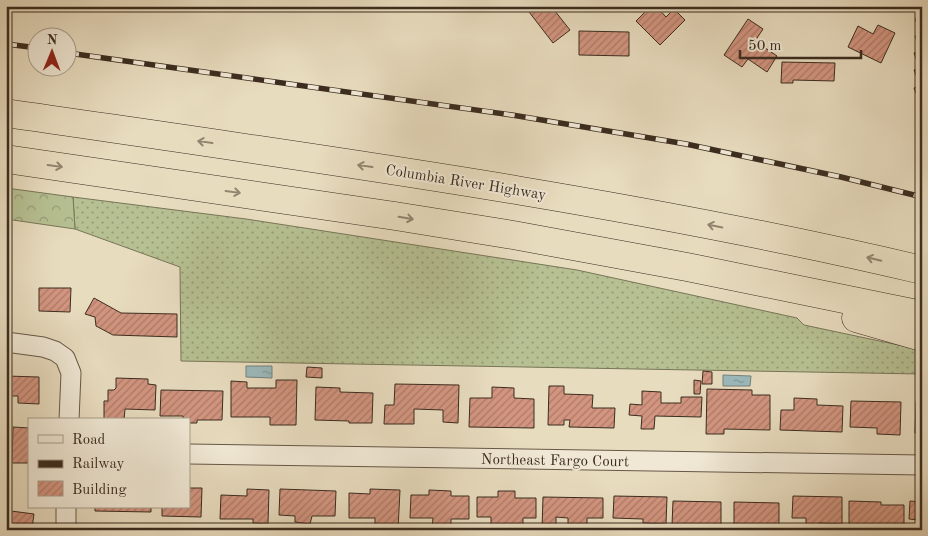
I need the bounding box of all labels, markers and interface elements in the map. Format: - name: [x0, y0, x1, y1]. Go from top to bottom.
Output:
- north arrow: [28, 28, 78, 78]
- scale bar: [740, 28, 862, 60]
- text: N: [47, 33, 58, 47]
- text: 50 m: [748, 39, 782, 54]
- one-way arrow: [197, 137, 213, 147]
- one-way arrow: [358, 160, 374, 170]
- one-way arrow: [46, 161, 62, 171]
- street label: Columbia River Highway: [384, 163, 547, 204]
- one-way arrow: [224, 187, 240, 197]
- one-way arrow: [398, 213, 414, 223]
- one-way arrow: [708, 221, 724, 230]
- one-way arrow: [867, 254, 883, 263]
- legend: [28, 418, 190, 508]
- text: Road: [72, 433, 106, 448]
- street label: Northeast Fargo Court: [481, 453, 629, 470]
- text: Railway: [72, 457, 125, 472]
- text: Building: [72, 483, 127, 498]

